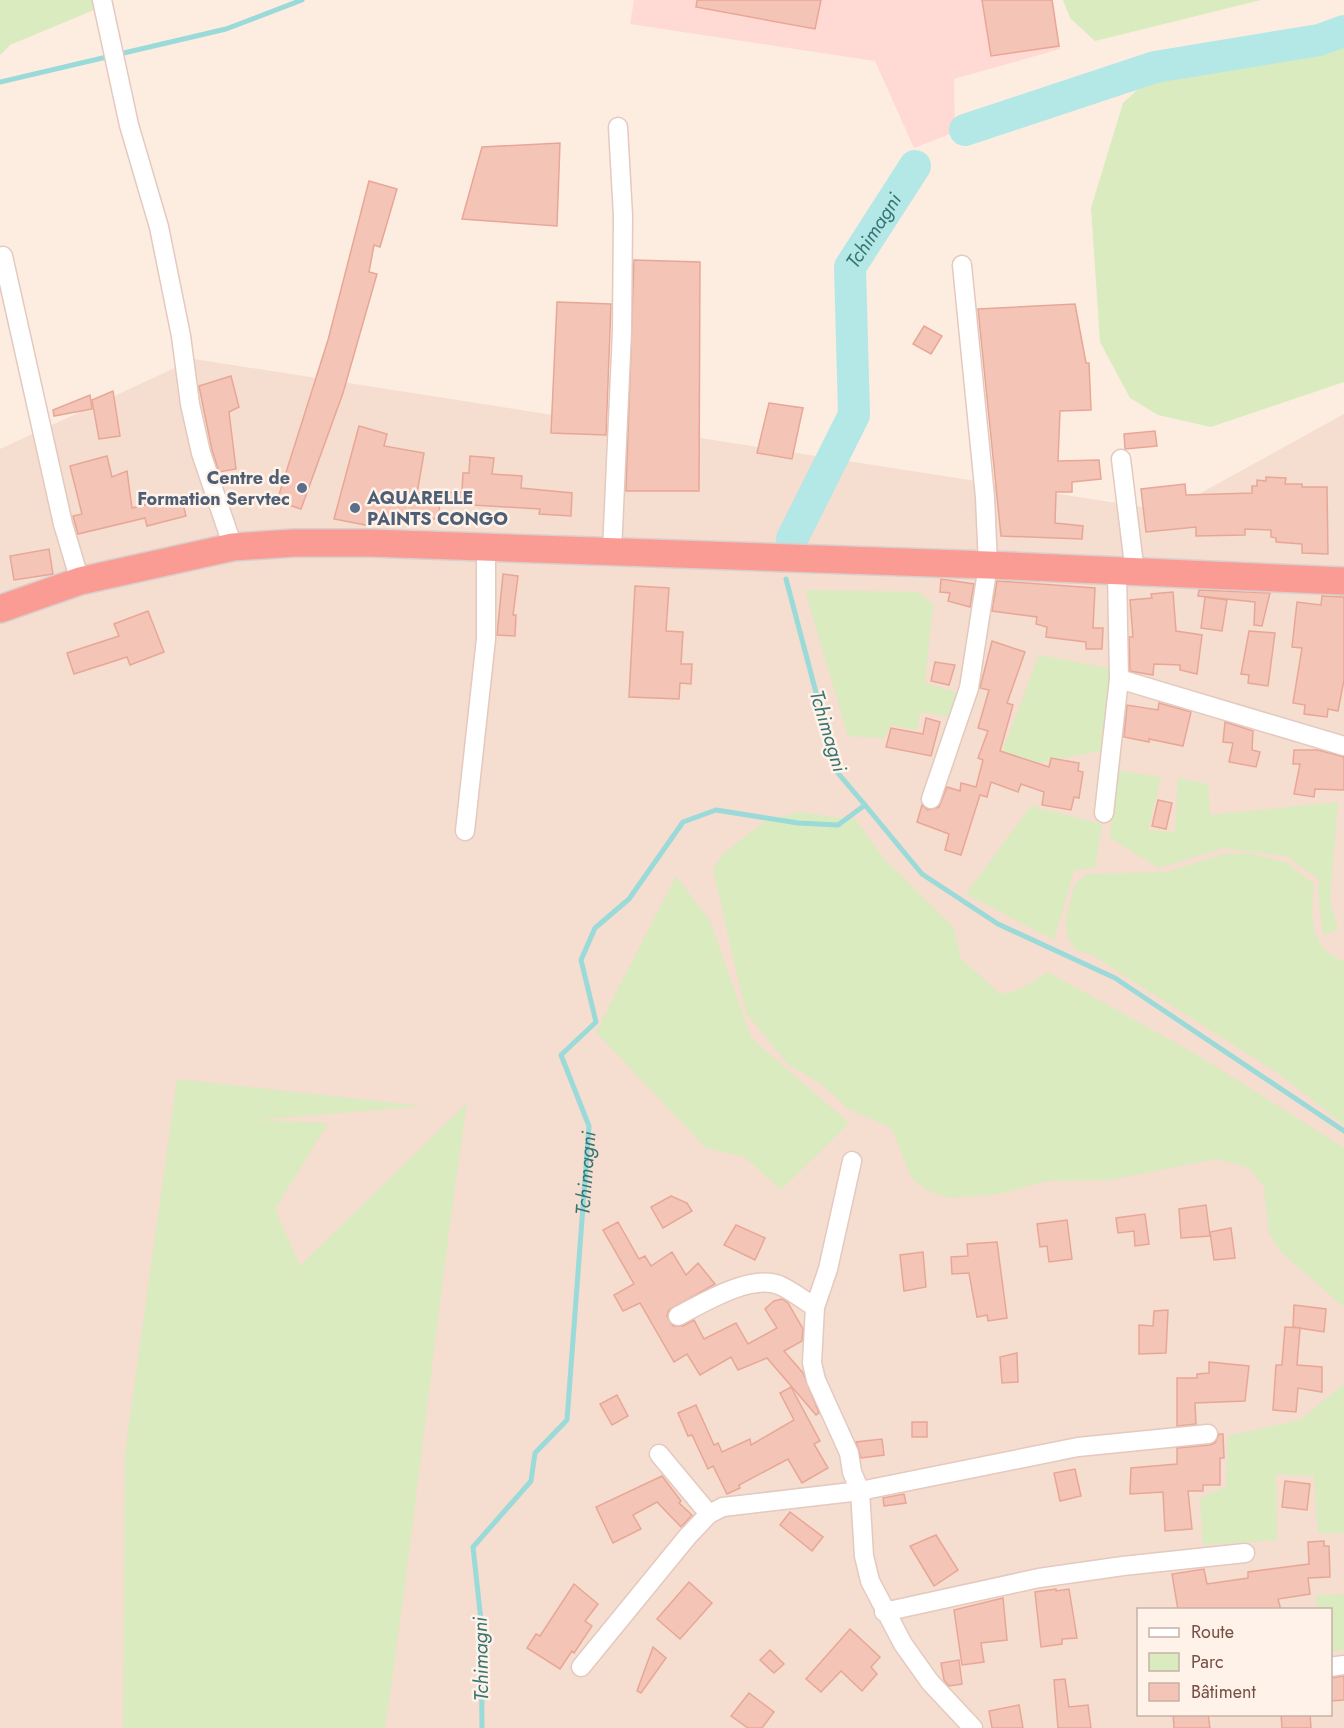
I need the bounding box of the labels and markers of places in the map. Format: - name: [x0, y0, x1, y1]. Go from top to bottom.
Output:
- place label: Centre de Formation Servtec: [137, 465, 290, 512]
- marker: Centre de Formation Servtec: [295, 481, 309, 495]
- place label: AQUARELLE PAINTS CONGO: [366, 485, 508, 532]
- marker: AQUARELLE PAINTS CONGO: [348, 501, 362, 515]

